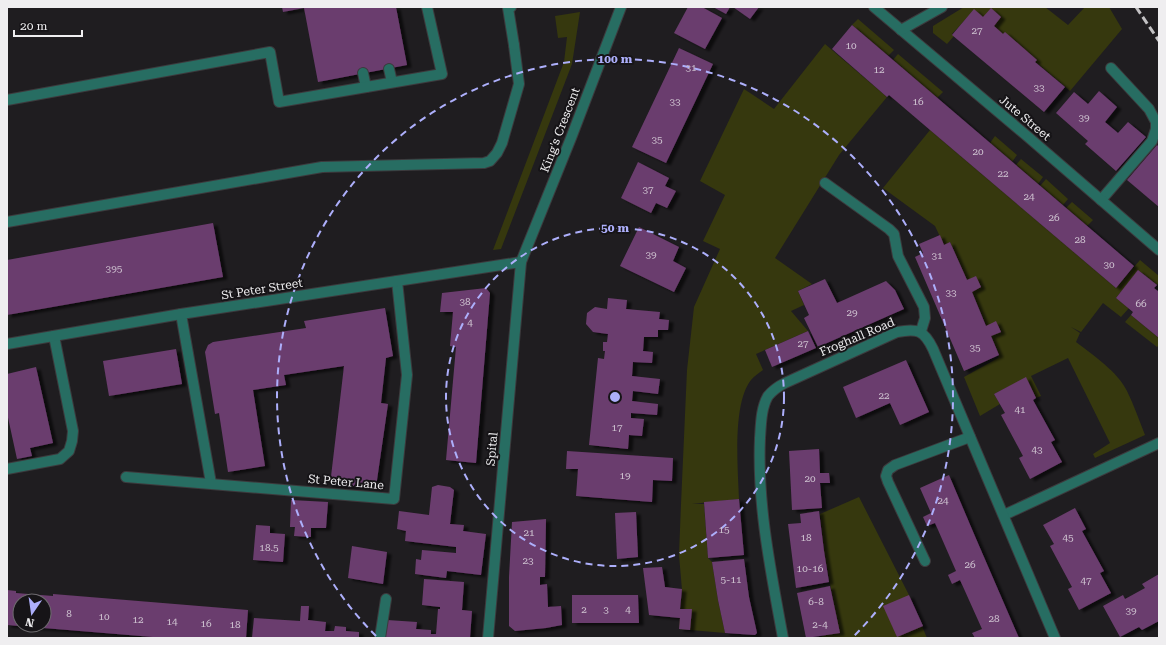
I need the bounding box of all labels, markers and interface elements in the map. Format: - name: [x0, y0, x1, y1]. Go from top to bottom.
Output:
- scale bar: [14, 12, 82, 38]
- text: 20 m: [20, 19, 47, 33]
- house number: 27: [971, 25, 983, 36]
- house number: 10: [845, 40, 857, 51]
- text: 100 m: [598, 52, 633, 66]
- house number: 31: [685, 62, 697, 73]
- house number: 12: [873, 64, 885, 75]
- house number: 33: [1033, 82, 1045, 93]
- street label: King's Crescent: [537, 85, 583, 174]
- street label: Jute Street: [997, 93, 1054, 144]
- house number: 33: [669, 96, 681, 107]
- house number: 16: [912, 96, 924, 107]
- house number: 39: [1078, 112, 1090, 123]
- house number: 35: [651, 134, 663, 145]
- house number: 20: [972, 146, 984, 157]
- house number: 22: [997, 168, 1009, 179]
- house number: 37: [642, 184, 654, 195]
- house number: 24: [1023, 191, 1035, 202]
- house number: 26: [1048, 212, 1060, 223]
- text: 50 m: [601, 221, 629, 235]
- house number: 28: [1074, 234, 1086, 245]
- house number: 39: [645, 249, 657, 260]
- house number: 31: [931, 250, 943, 261]
- house number: 30: [1103, 259, 1115, 270]
- house number: 395: [106, 263, 123, 274]
- street label: St Peter Street: [220, 276, 304, 302]
- house number: 33: [945, 287, 957, 298]
- house number: 38: [459, 296, 471, 307]
- house number: 66: [1135, 298, 1147, 309]
- house number: 29: [846, 307, 858, 318]
- street label: Froghall Road: [817, 315, 897, 359]
- house number: 4: [467, 317, 473, 328]
- house number: 27: [797, 338, 809, 349]
- house number: 35: [969, 342, 981, 353]
- centre of rings: [608, 390, 622, 404]
- house number: 22: [878, 390, 890, 401]
- house number: 41: [1014, 404, 1026, 415]
- house number: 17: [611, 422, 623, 433]
- street label: Spital: [484, 431, 500, 466]
- house number: 43: [1031, 444, 1043, 455]
- house number: 19: [619, 470, 631, 481]
- street label: St Peter Lane: [307, 472, 385, 492]
- house number: 20: [804, 473, 816, 484]
- house number: 24: [937, 495, 949, 506]
- house number: 15: [718, 524, 730, 535]
- house number: 21: [523, 527, 535, 538]
- house number: 18: [800, 532, 812, 543]
- house number: 45: [1062, 532, 1074, 543]
- house number: 18.5: [259, 542, 279, 553]
- house number: 23: [522, 555, 534, 566]
- house number: 26: [964, 559, 976, 570]
- house number: 10-16: [797, 563, 824, 574]
- house number: 5-11: [720, 574, 742, 585]
- house number: 47: [1080, 575, 1092, 586]
- north arrow: [12, 593, 52, 633]
- house number: 6-8: [808, 596, 824, 607]
- house number: 2: [581, 604, 587, 615]
- house number: 3: [603, 604, 609, 615]
- house number: 4: [625, 604, 631, 615]
- house number: 39: [1125, 605, 1137, 616]
- house number: 8: [66, 608, 72, 619]
- house number: 10: [98, 611, 110, 622]
- house number: 28: [988, 613, 1000, 624]
- house number: 12: [132, 614, 144, 625]
- text: N: [24, 615, 35, 630]
- house number: 14: [166, 616, 178, 627]
- house number: 16: [200, 618, 212, 629]
- house number: 18: [229, 619, 241, 630]
- house number: 2-4: [812, 619, 828, 630]

